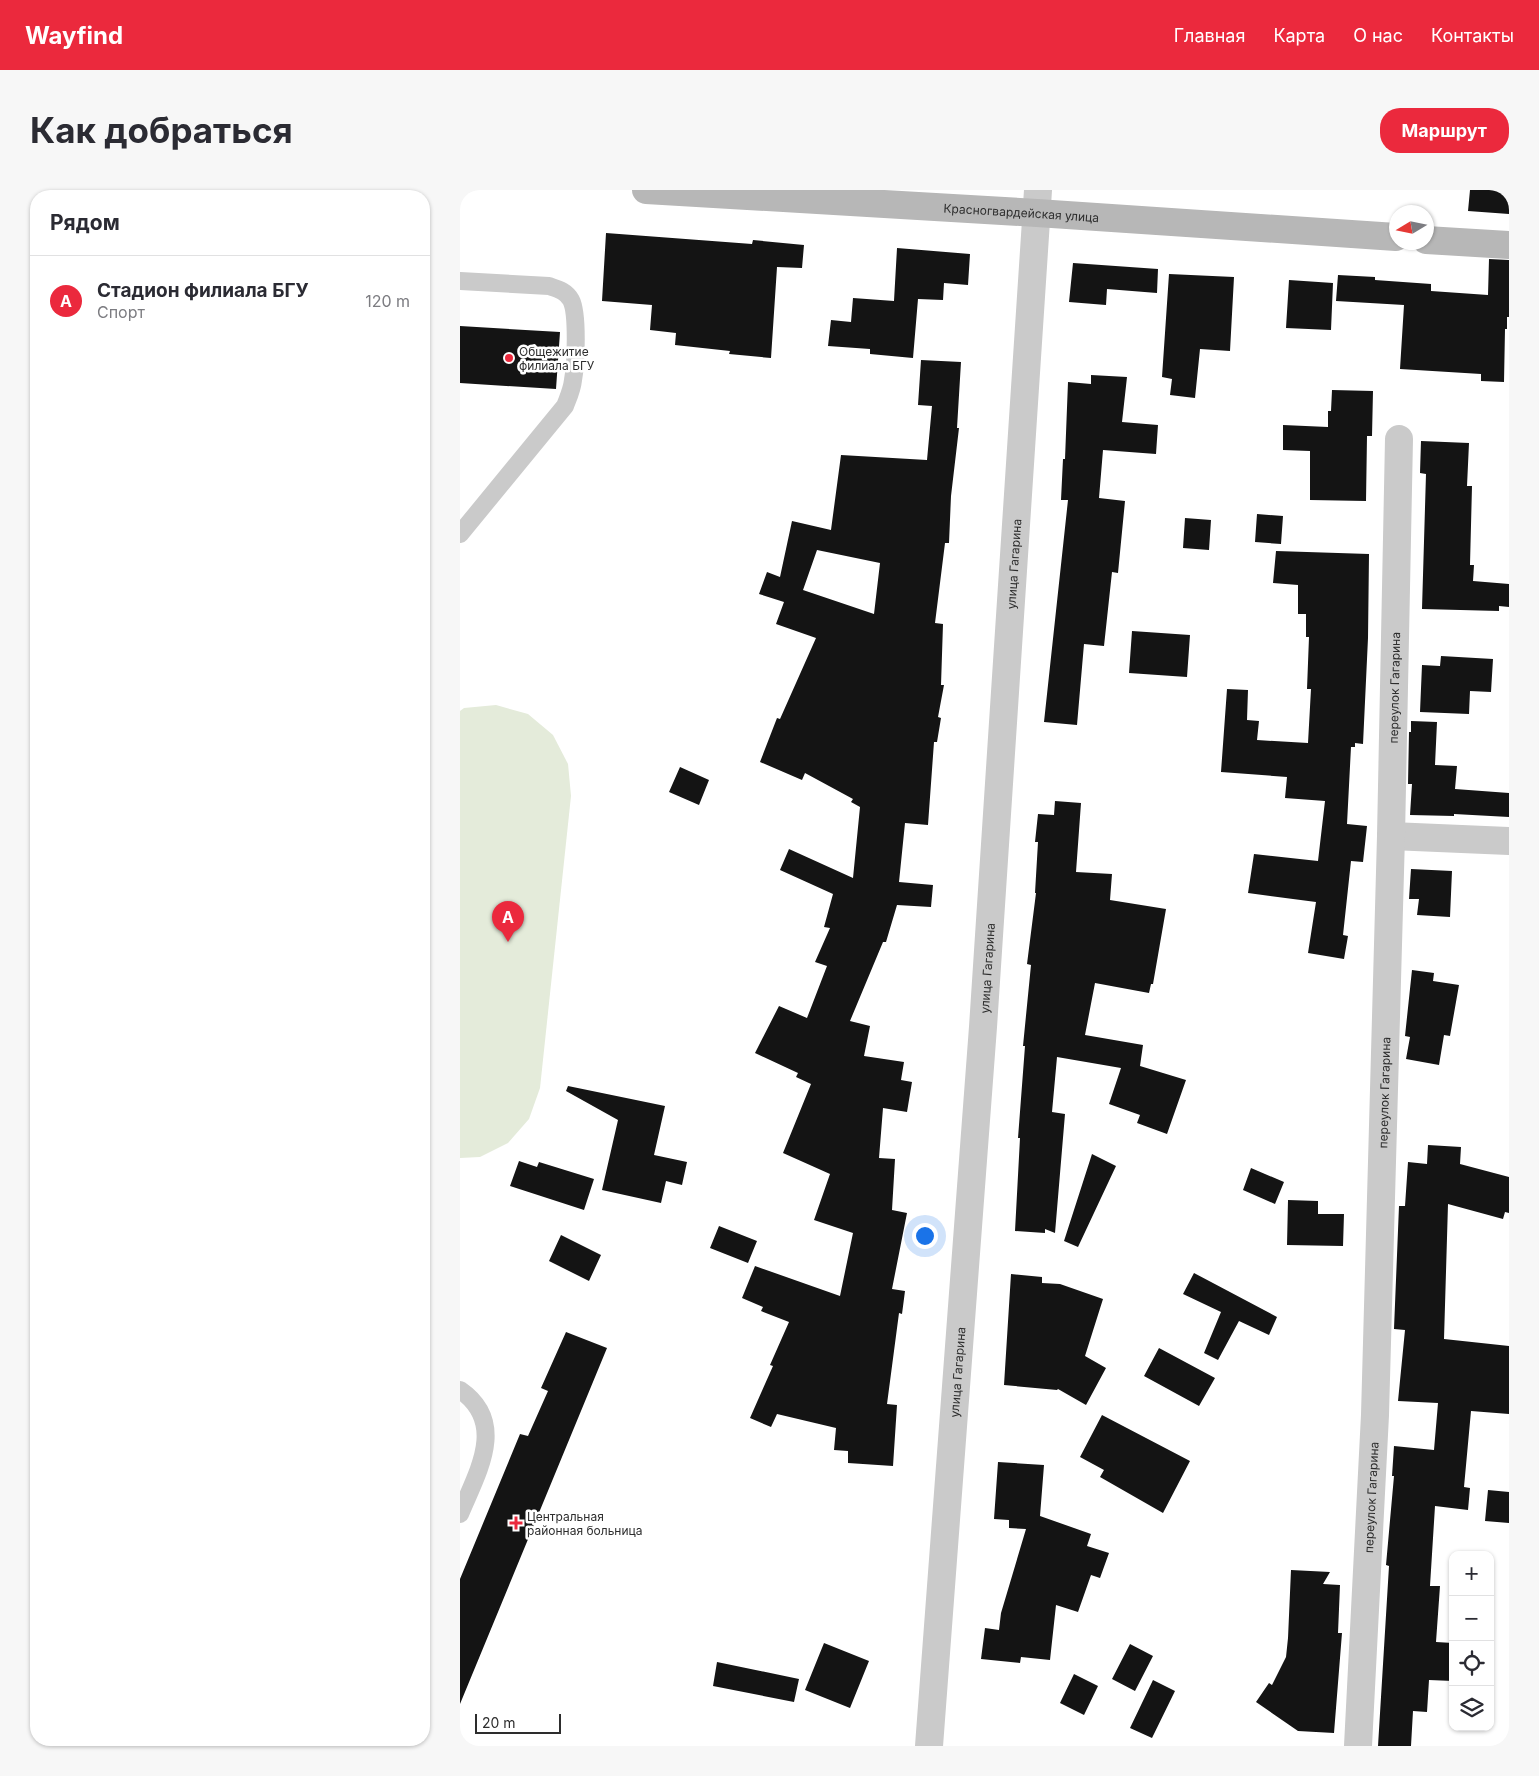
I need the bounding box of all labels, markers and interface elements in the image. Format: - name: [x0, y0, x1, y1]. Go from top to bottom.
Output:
- text: Wayfind: [25, 21, 123, 50]
- text: Главная: [1174, 25, 1245, 46]
- text: Карта: [1273, 25, 1325, 46]
- text: О нас: [1353, 25, 1403, 46]
- text: Контакты: [1431, 25, 1514, 46]
- button: Маршрут: [1380, 108, 1509, 153]
- text: Как добраться: [30, 109, 293, 151]
- street label: Красногвардейская улица: [943, 200, 1100, 225]
- north arrow: [1389, 205, 1434, 250]
- text: Рядом: [50, 210, 120, 235]
- text: Стадион филиала БГУ: [97, 279, 309, 302]
- text: A: [60, 291, 72, 311]
- text: 120 m: [365, 291, 410, 311]
- text: Спорт: [97, 302, 145, 322]
- place label: Общежитие филиала БГУ: [519, 344, 595, 373]
- marker: Общежитие филиала БГУ: [503, 352, 515, 364]
- street label: улица Гагарина: [1003, 518, 1024, 610]
- street label: переулок Гагарина: [1385, 632, 1403, 744]
- pin: A: [492, 901, 524, 942]
- street label: улица Гагарина: [976, 922, 997, 1014]
- street label: переулок Гагарина: [1375, 1037, 1393, 1149]
- your location: [912, 1223, 938, 1249]
- street label: улица Гагарина: [946, 1326, 968, 1418]
- street label: переулок Гагарина: [1360, 1441, 1381, 1553]
- place label: Центральная районная больница: [527, 1509, 642, 1538]
- marker: Центральная районная больница: [509, 1516, 523, 1530]
- map controls: [1449, 1551, 1494, 1731]
- button: +: [1449, 1551, 1494, 1596]
- button: −: [1449, 1596, 1494, 1641]
- button: locate: [1449, 1641, 1494, 1686]
- button: layers: [1449, 1686, 1494, 1731]
- scale bar: [475, 1711, 561, 1734]
- text: 20 m: [482, 1714, 516, 1731]

